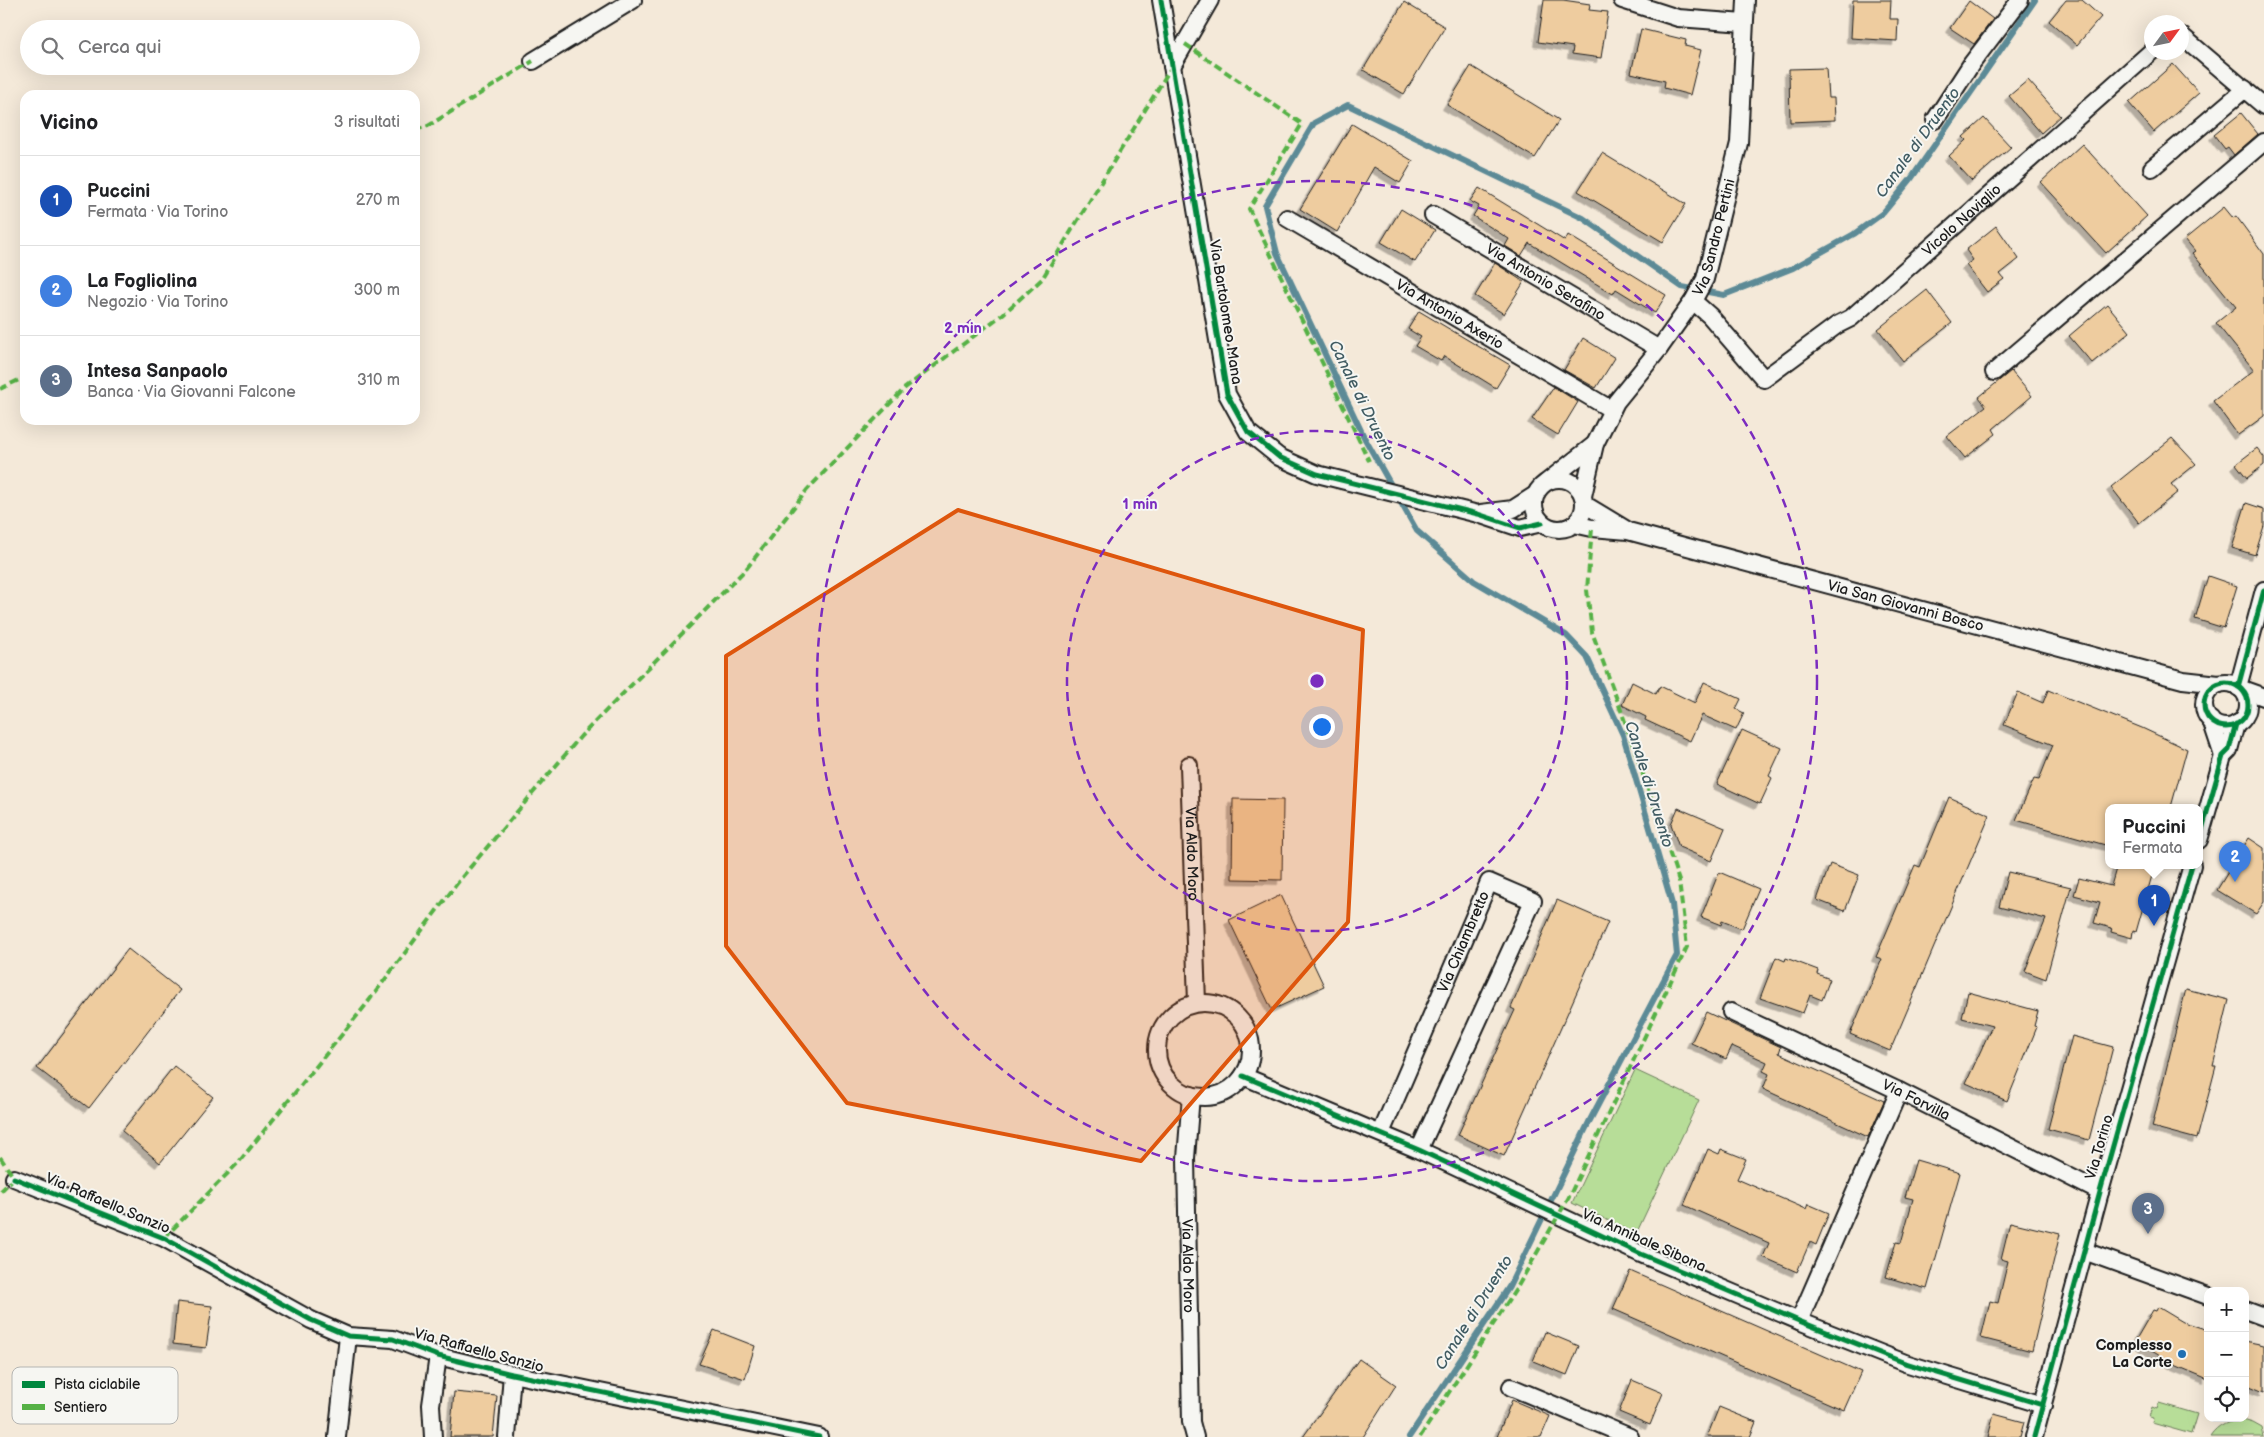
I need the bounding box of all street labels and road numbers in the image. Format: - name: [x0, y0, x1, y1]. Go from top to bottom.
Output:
- street label: Via Sandro Pertini: [1689, 177, 1740, 300]
- street label: Vicolo Naviglio: [1918, 180, 2006, 260]
- street label: Via Bartolomeo Mana: [1205, 238, 1246, 386]
- street label: Via Antonio Serafino: [1482, 239, 1609, 325]
- street label: Via Antonio Axerio: [1392, 275, 1507, 354]
- street label: Via San Giovanni Bosco: [1825, 576, 1986, 636]
- street label: Via Aldo Moro: [1180, 807, 1203, 901]
- street label: Via Chiambretto: [1433, 888, 1494, 996]
- street label: Via Forvilla: [1879, 1075, 1953, 1125]
- street label: Via Torino: [2081, 1112, 2118, 1182]
- street label: Via Raffaello Sanzio: [43, 1169, 173, 1238]
- street label: Via Annibale Sibona: [1579, 1204, 1709, 1276]
- street label: Via Aldo Moro: [1177, 1219, 1198, 1313]
- street label: Via Raffaello Sanzio: [412, 1324, 546, 1377]

